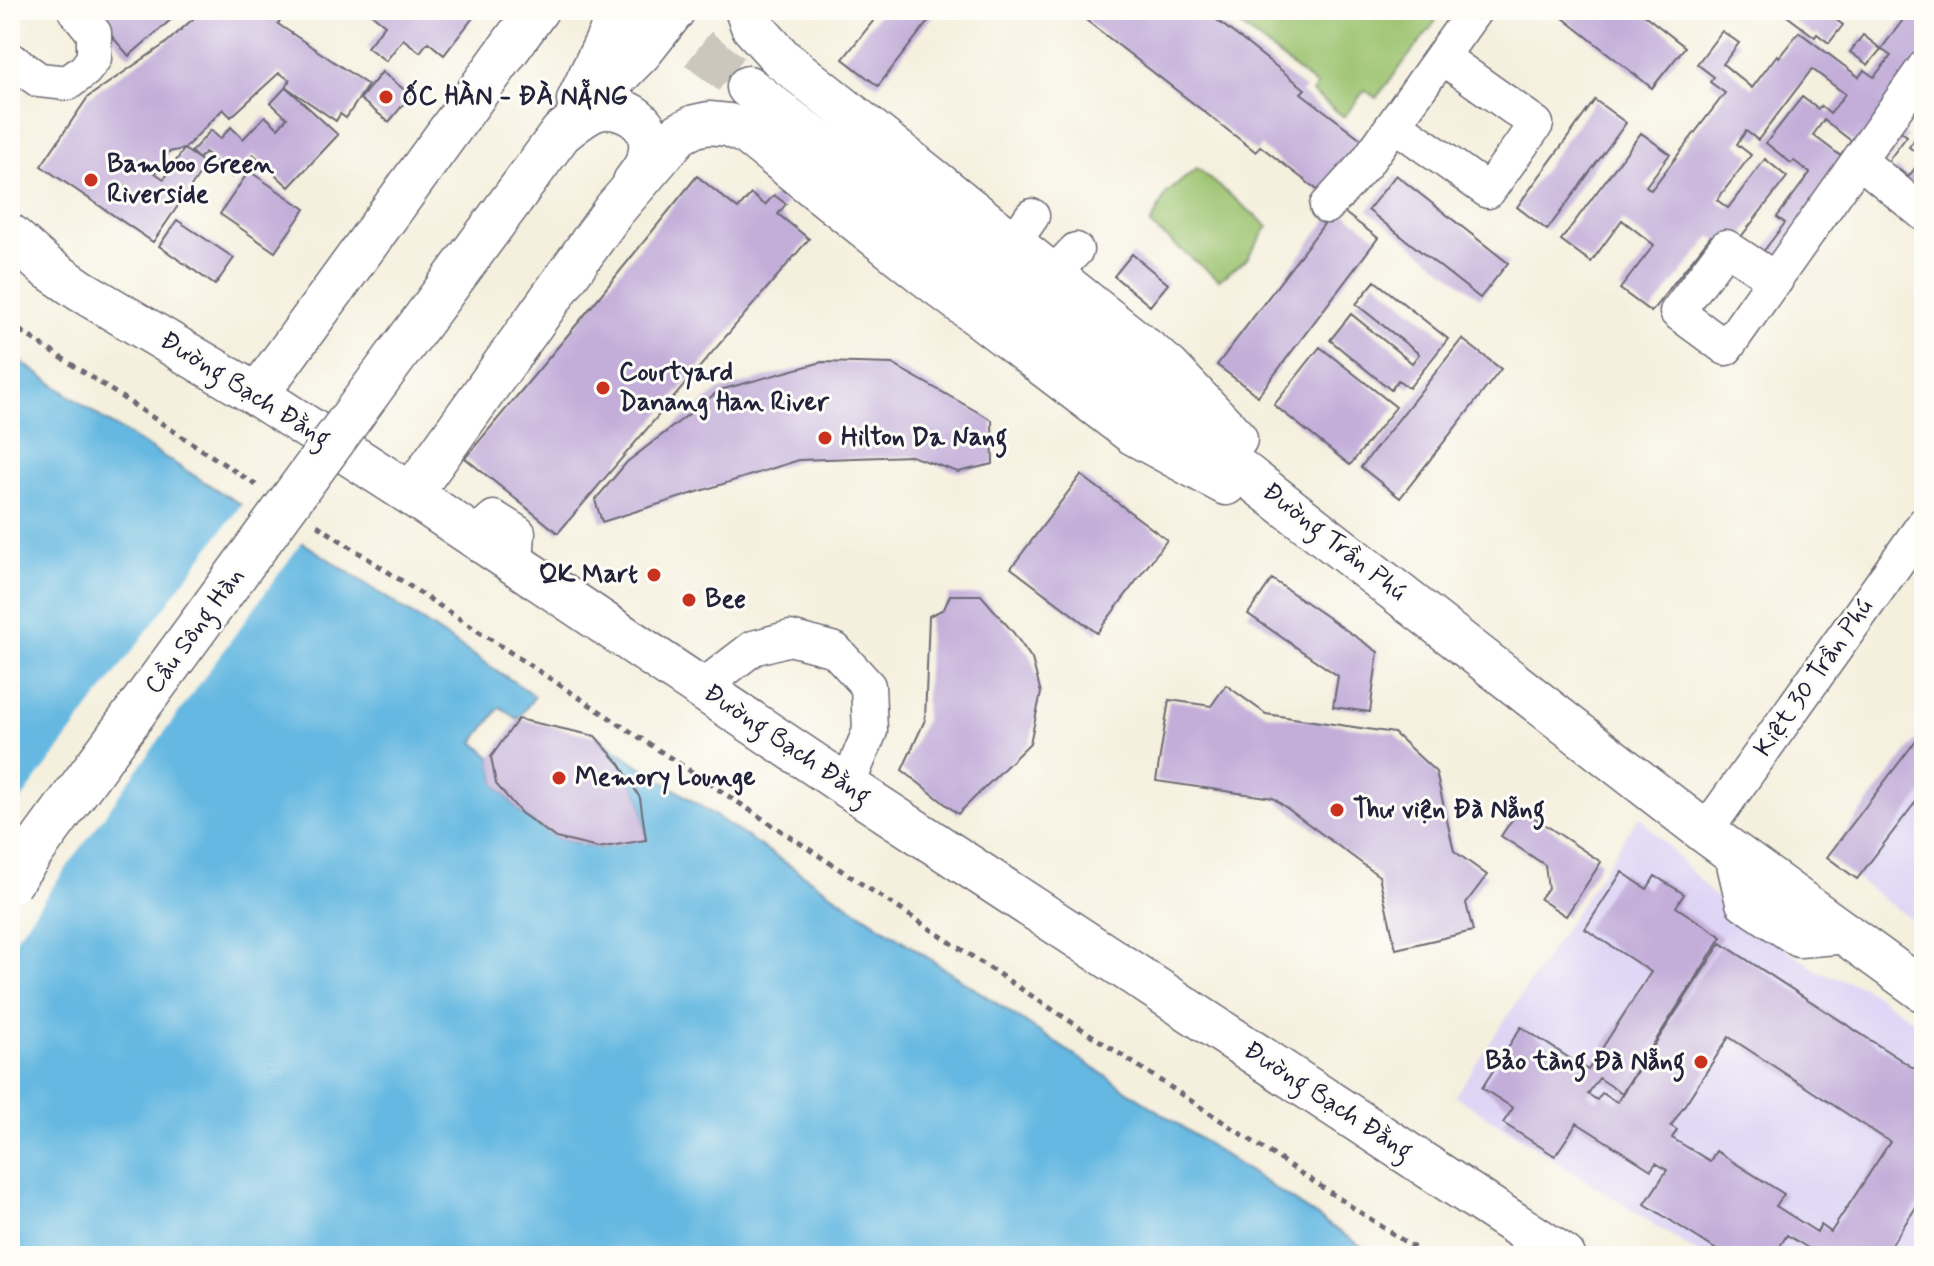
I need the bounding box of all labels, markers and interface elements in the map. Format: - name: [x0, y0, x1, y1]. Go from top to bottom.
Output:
- place label: ỐC HÀN - ĐÀ NẴNG: [402, 78, 628, 114]
- marker: ỐC HÀN - ĐÀ NẴNG: [377, 88, 395, 106]
- place label: Bamboo Green Riverside: [107, 148, 274, 212]
- marker: Bamboo Green Riverside: [82, 171, 100, 189]
- street label: Đường Bạch Đằng: [152, 324, 337, 459]
- place label: Courtyard Danang Han River: [619, 356, 830, 421]
- marker: Courtyard Danang Han River: [594, 379, 612, 397]
- place label: Hilton Da Nang: [841, 421, 1007, 458]
- marker: Hilton Da Nang: [816, 429, 834, 447]
- street label: Đường Trần Phú: [1253, 475, 1413, 611]
- place label: QK Mart: [539, 558, 638, 592]
- street label: Cầu Sông Hàn: [137, 561, 255, 703]
- marker: QK Mart: [645, 566, 663, 584]
- place label: Bee: [705, 583, 746, 617]
- marker: Bee: [680, 591, 698, 609]
- street label: Kiệt 30 Trần Phú: [1747, 592, 1881, 764]
- street label: Đường Bạch Đằng: [695, 676, 877, 816]
- place label: Memory Lounge: [575, 761, 755, 796]
- marker: Memory Lounge: [550, 769, 568, 787]
- place label: Thư viện Đà Nẵng: [1353, 793, 1545, 830]
- marker: Thư viện Đà Nẵng: [1328, 801, 1346, 819]
- street label: Đường Bạch Đằng: [1235, 1034, 1419, 1171]
- place label: Bảo tàng Đà Nẵng: [1485, 1045, 1685, 1082]
- marker: Bảo tàng Đà Nẵng: [1692, 1053, 1710, 1071]

